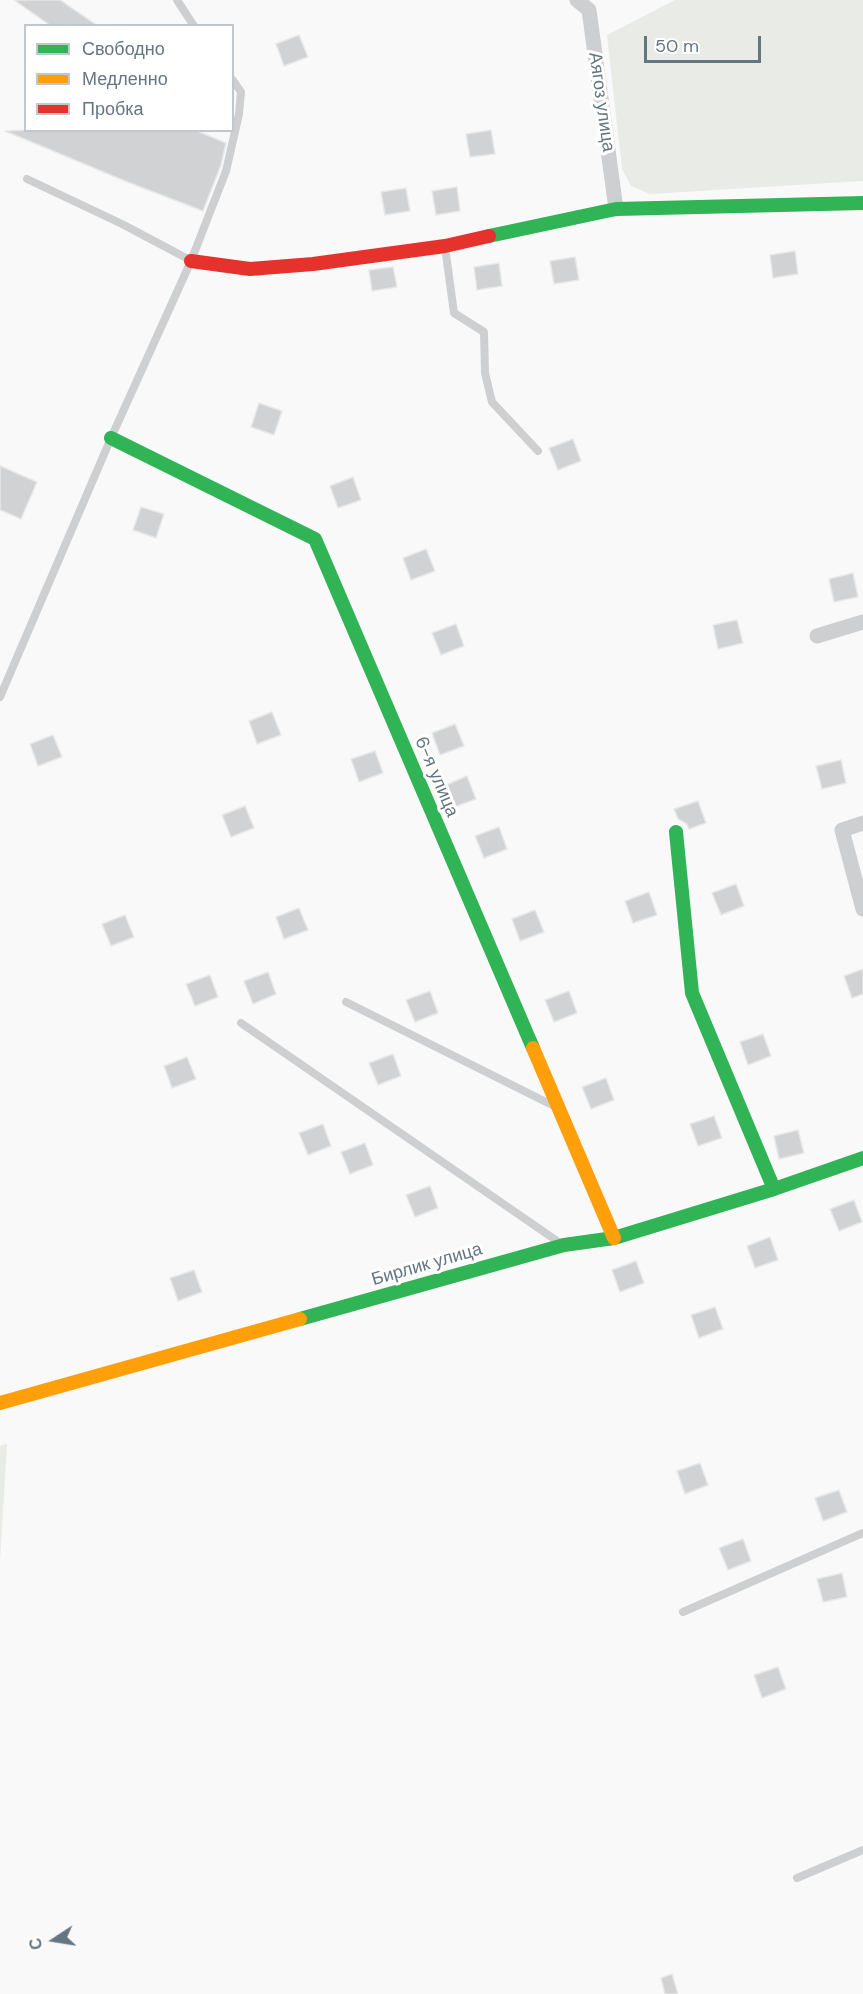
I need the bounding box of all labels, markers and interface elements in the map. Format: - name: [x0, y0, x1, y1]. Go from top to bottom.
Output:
- legend: [24, 24, 234, 132]
- scale bar: [647, 24, 764, 62]
- text: 50 m: [655, 34, 699, 58]
- text: Свободно: [82, 37, 165, 61]
- street label: Аягоз улица: [583, 51, 619, 153]
- text: Медленно: [82, 67, 168, 91]
- text: Пробка: [82, 97, 144, 121]
- street label: 6-я улица: [409, 734, 463, 820]
- street label: Бирлик улица: [369, 1239, 485, 1291]
- north arrow: [24, 1910, 84, 1970]
- text: С: [24, 1936, 47, 1952]

